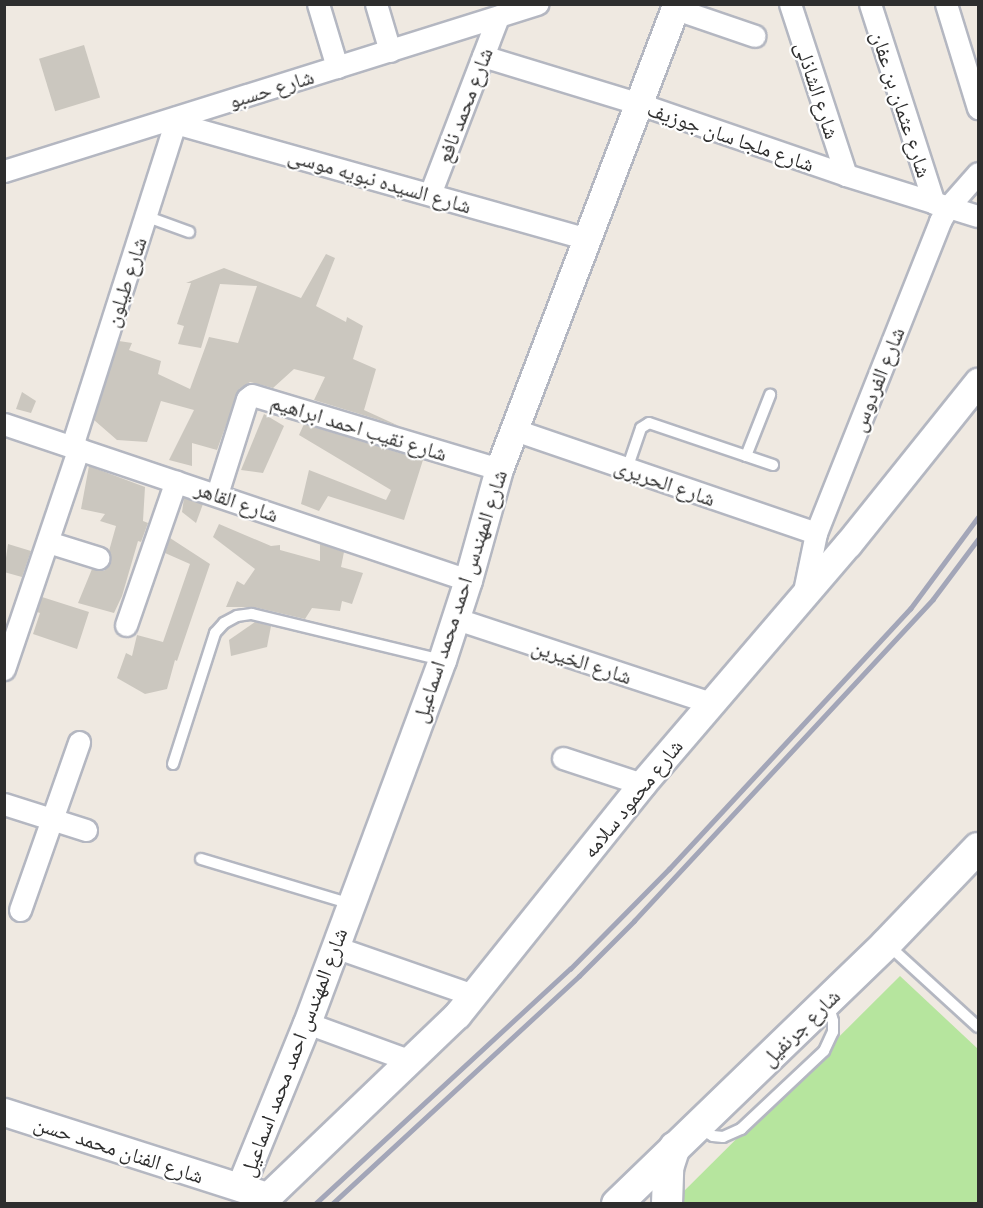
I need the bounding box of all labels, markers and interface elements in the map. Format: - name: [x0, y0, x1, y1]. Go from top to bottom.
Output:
- street label: شارع عثمان بن عفان: [866, 28, 938, 180]
- street label: شارع الشاذلى: [790, 38, 846, 142]
- street label: شارع محمد نافع: [431, 44, 497, 166]
- street label: شارع حسبو: [225, 63, 317, 113]
- street label: شارع ملجا سان جوزيف: [644, 96, 818, 176]
- street label: شارع السيده نبويه موسى: [286, 142, 474, 218]
- street label: شارع طيلون: [99, 234, 151, 330]
- street label: شارع الفردوس: [845, 323, 909, 435]
- street label: شارع نقيب احمد ابراهيم: [268, 388, 450, 466]
- street label: شارع الحريرى: [611, 453, 719, 511]
- street label: شارع المهندس احمد محمد اسماعيل: [406, 466, 512, 726]
- street label: شارع القاهر: [192, 475, 282, 527]
- street label: شارع الخيرين: [529, 633, 635, 689]
- street label: شارع محمود سلامه: [576, 733, 688, 863]
- street label: شارع المهندس احمد محمد اسماعيل: [234, 924, 352, 1180]
- street label: شارع جرنفيل: [755, 983, 845, 1071]
- street label: شارع الفنان محمد حسن: [31, 1110, 207, 1188]

